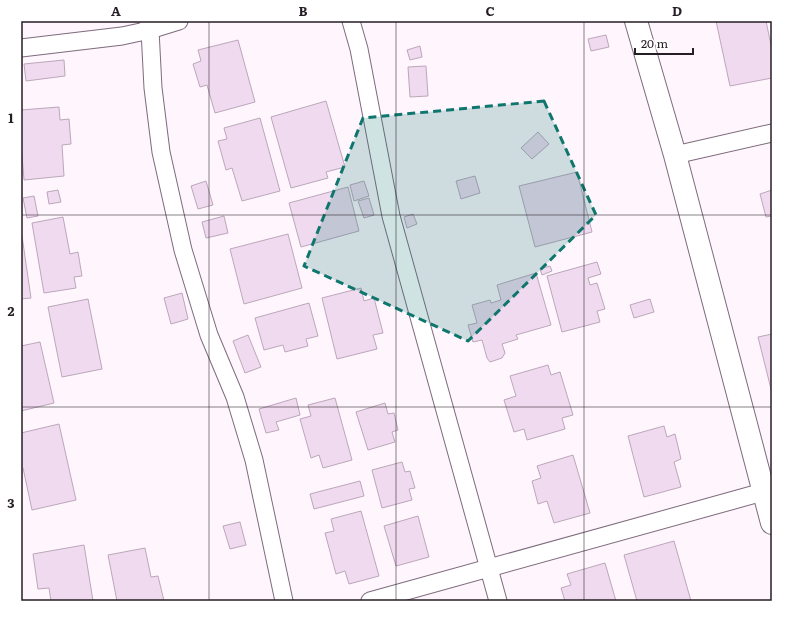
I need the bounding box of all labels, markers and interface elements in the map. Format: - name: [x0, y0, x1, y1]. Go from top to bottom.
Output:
- text: A: [111, 1, 121, 20]
- text: B: [299, 1, 308, 20]
- text: C: [485, 1, 495, 20]
- text: D: [672, 1, 682, 20]
- scale bar: [635, 30, 693, 56]
- text: 20 m: [641, 34, 668, 52]
- text: 1: [8, 108, 14, 127]
- text: 2: [8, 301, 15, 320]
- text: 3: [7, 493, 15, 512]

